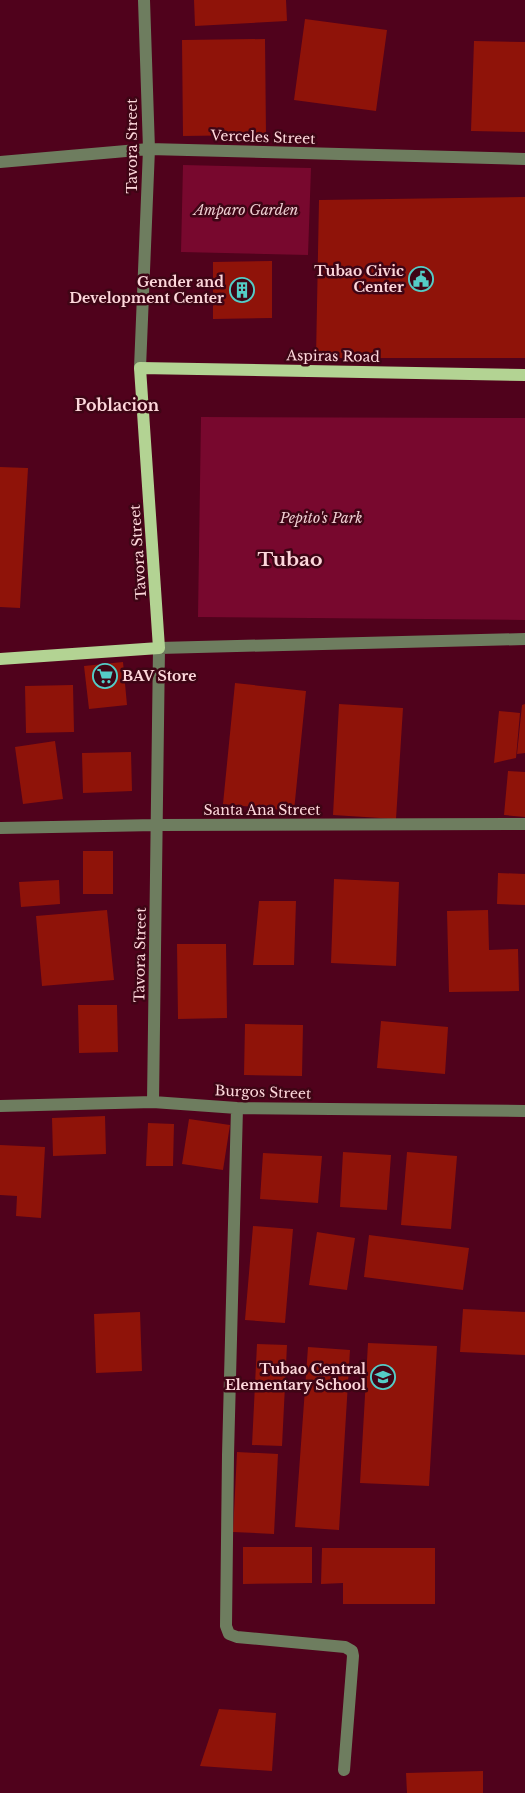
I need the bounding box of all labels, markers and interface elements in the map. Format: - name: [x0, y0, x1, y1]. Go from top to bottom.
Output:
- street label: Tavora Street: [123, 98, 141, 194]
- street label: Verceles Street: [209, 126, 316, 148]
- park label: Amparo Garden: [192, 201, 299, 219]
- place label: Tubao Civic Center: [314, 262, 404, 296]
- public building icon: Tubao Civic Center: [408, 266, 434, 292]
- place label: Gender and Development Center: [69, 273, 224, 307]
- building icon: Gender and Development Center: [229, 277, 255, 303]
- street label: Aspiras Road: [285, 346, 380, 366]
- district label: Poblacion: [75, 395, 159, 415]
- street label: Tavora Street: [126, 503, 150, 600]
- park label: Pepito's Park: [279, 509, 362, 527]
- district label: Tubao: [258, 548, 322, 571]
- supermarket icon: BAV Store: [92, 663, 118, 689]
- place label: BAV Store: [122, 667, 196, 685]
- street label: Santa Ana Street: [204, 801, 321, 819]
- street label: Tavora Street: [130, 907, 150, 1003]
- street label: Burgos Street: [214, 1081, 312, 1103]
- place label: Tubao Central Elementary School: [225, 1360, 366, 1394]
- school or university icon: Tubao Central Elementary School: [370, 1364, 396, 1390]

